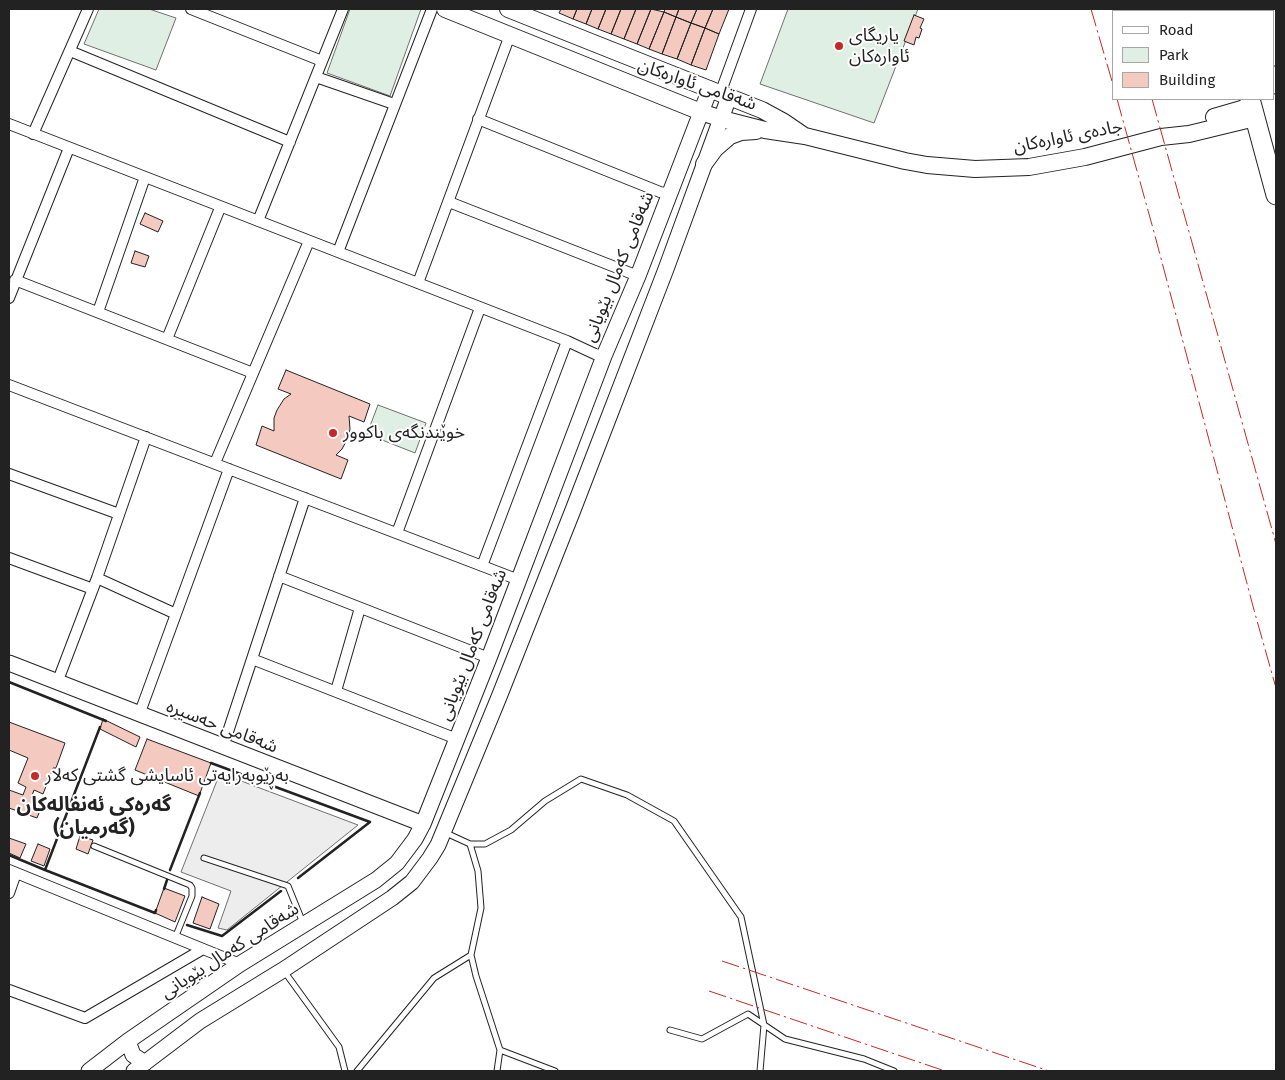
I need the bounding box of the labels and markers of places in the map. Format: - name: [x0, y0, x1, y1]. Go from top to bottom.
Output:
- place label: یاریگای ئاوارەکان: [849, 25, 910, 68]
- marker: یاریگای ئاوارەکان: [833, 40, 845, 52]
- place label: خوێندنگەی باکوور: [343, 422, 465, 444]
- marker: خوێندنگەی باکوور: [327, 427, 339, 439]
- place label: بەڕێوبەرایەتی ئاسایشی گشتی کەلار: [45, 765, 289, 787]
- marker: بەڕێوبەرایەتی ئاسایشی گشتی کەلار: [29, 770, 41, 782]

